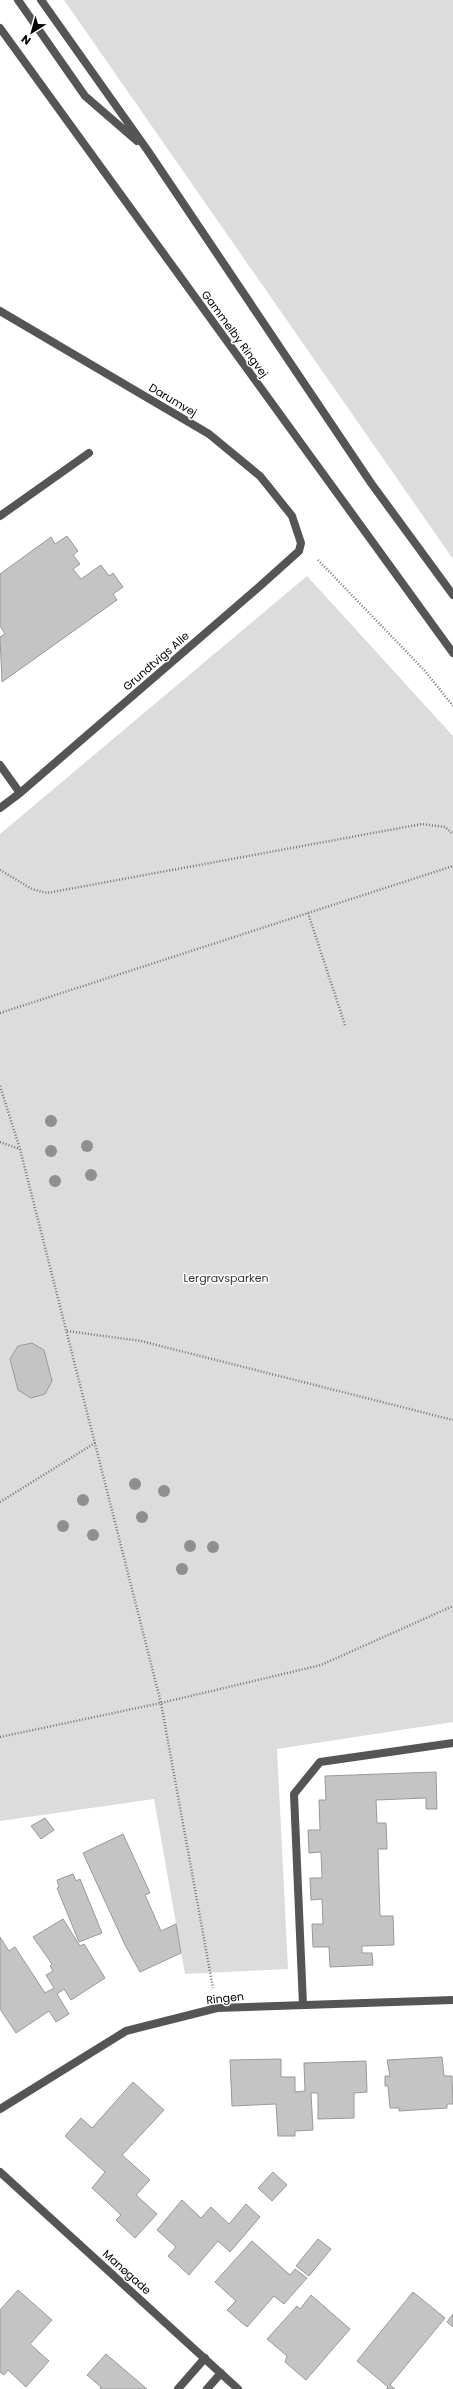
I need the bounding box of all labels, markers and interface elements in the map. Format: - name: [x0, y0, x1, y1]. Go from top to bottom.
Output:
- north arrow: [12, 12, 52, 52]
- text: N: [18, 31, 34, 49]
- street label: Gammelby Ringvej: [198, 287, 272, 381]
- street label: Darumvej: [146, 379, 200, 421]
- street label: Grundtvigs Alle: [119, 628, 193, 694]
- park label: Lergravsparken: [183, 1270, 269, 1286]
- street label: Ringen: [205, 1988, 245, 2008]
- street label: Manøgade: [99, 2246, 155, 2298]

